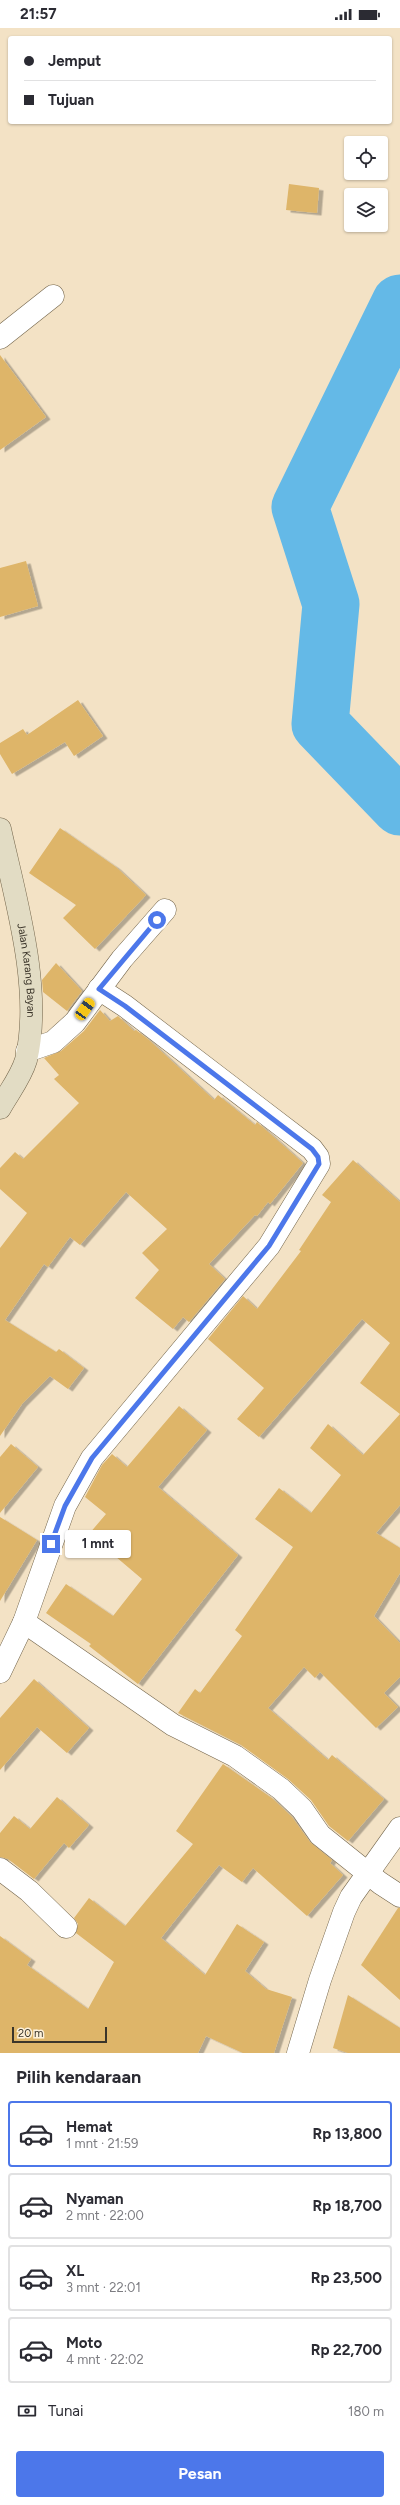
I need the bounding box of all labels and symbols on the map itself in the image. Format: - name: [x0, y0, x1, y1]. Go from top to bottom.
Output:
- route start: [148, 911, 166, 929]
- street label: Jalan Karang Bayan: [15, 922, 38, 1017]
- car: [73, 996, 97, 1022]
- callout: 1 mnt: [65, 1530, 131, 1558]
- route end: [42, 1535, 60, 1553]
- scale bar: [12, 2025, 107, 2044]

